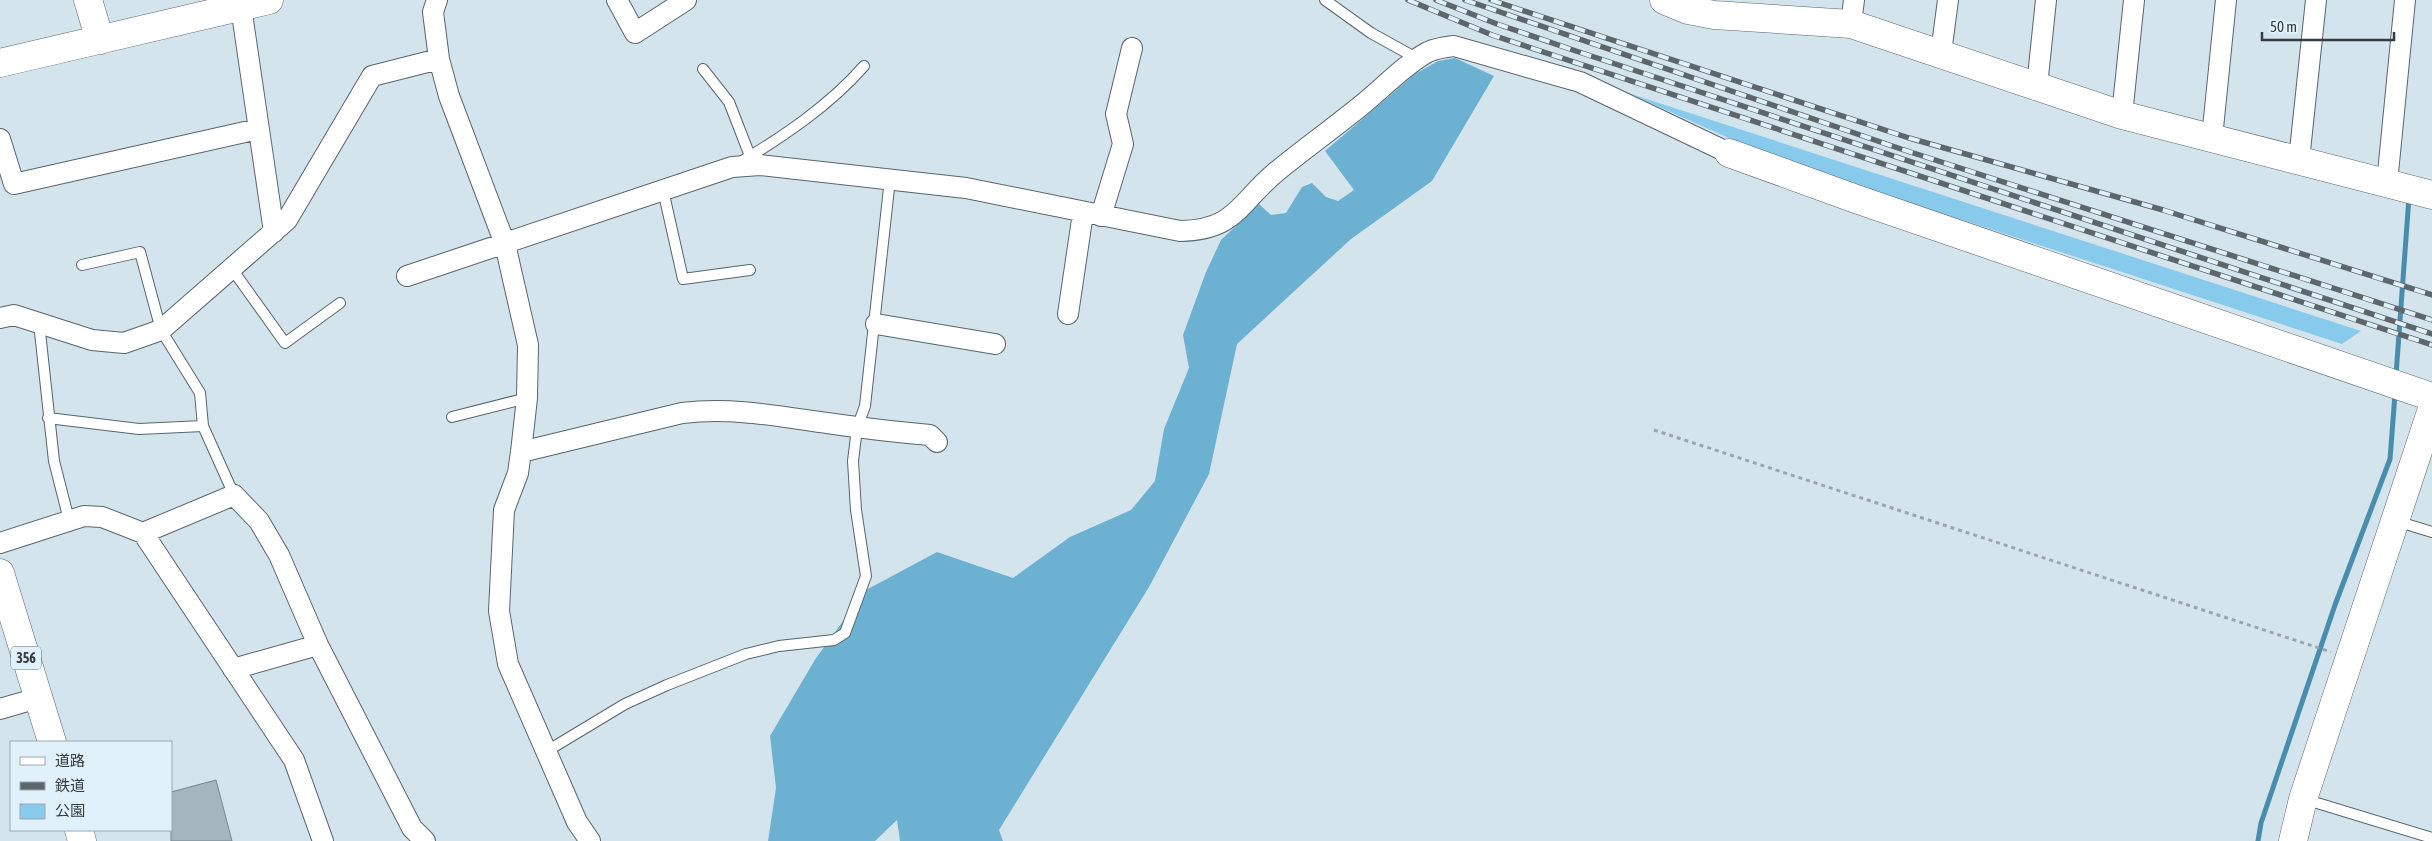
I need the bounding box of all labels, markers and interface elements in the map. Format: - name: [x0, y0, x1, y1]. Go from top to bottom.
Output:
- scale bar: [2262, 10, 2394, 42]
- text: 50 m: [2270, 18, 2297, 35]
- road number: 356: [11, 646, 41, 670]
- legend: [10, 741, 172, 831]
- text: 道路: [55, 752, 85, 769]
- text: 鉄道: [55, 777, 85, 794]
- text: 公園: [55, 802, 85, 819]

